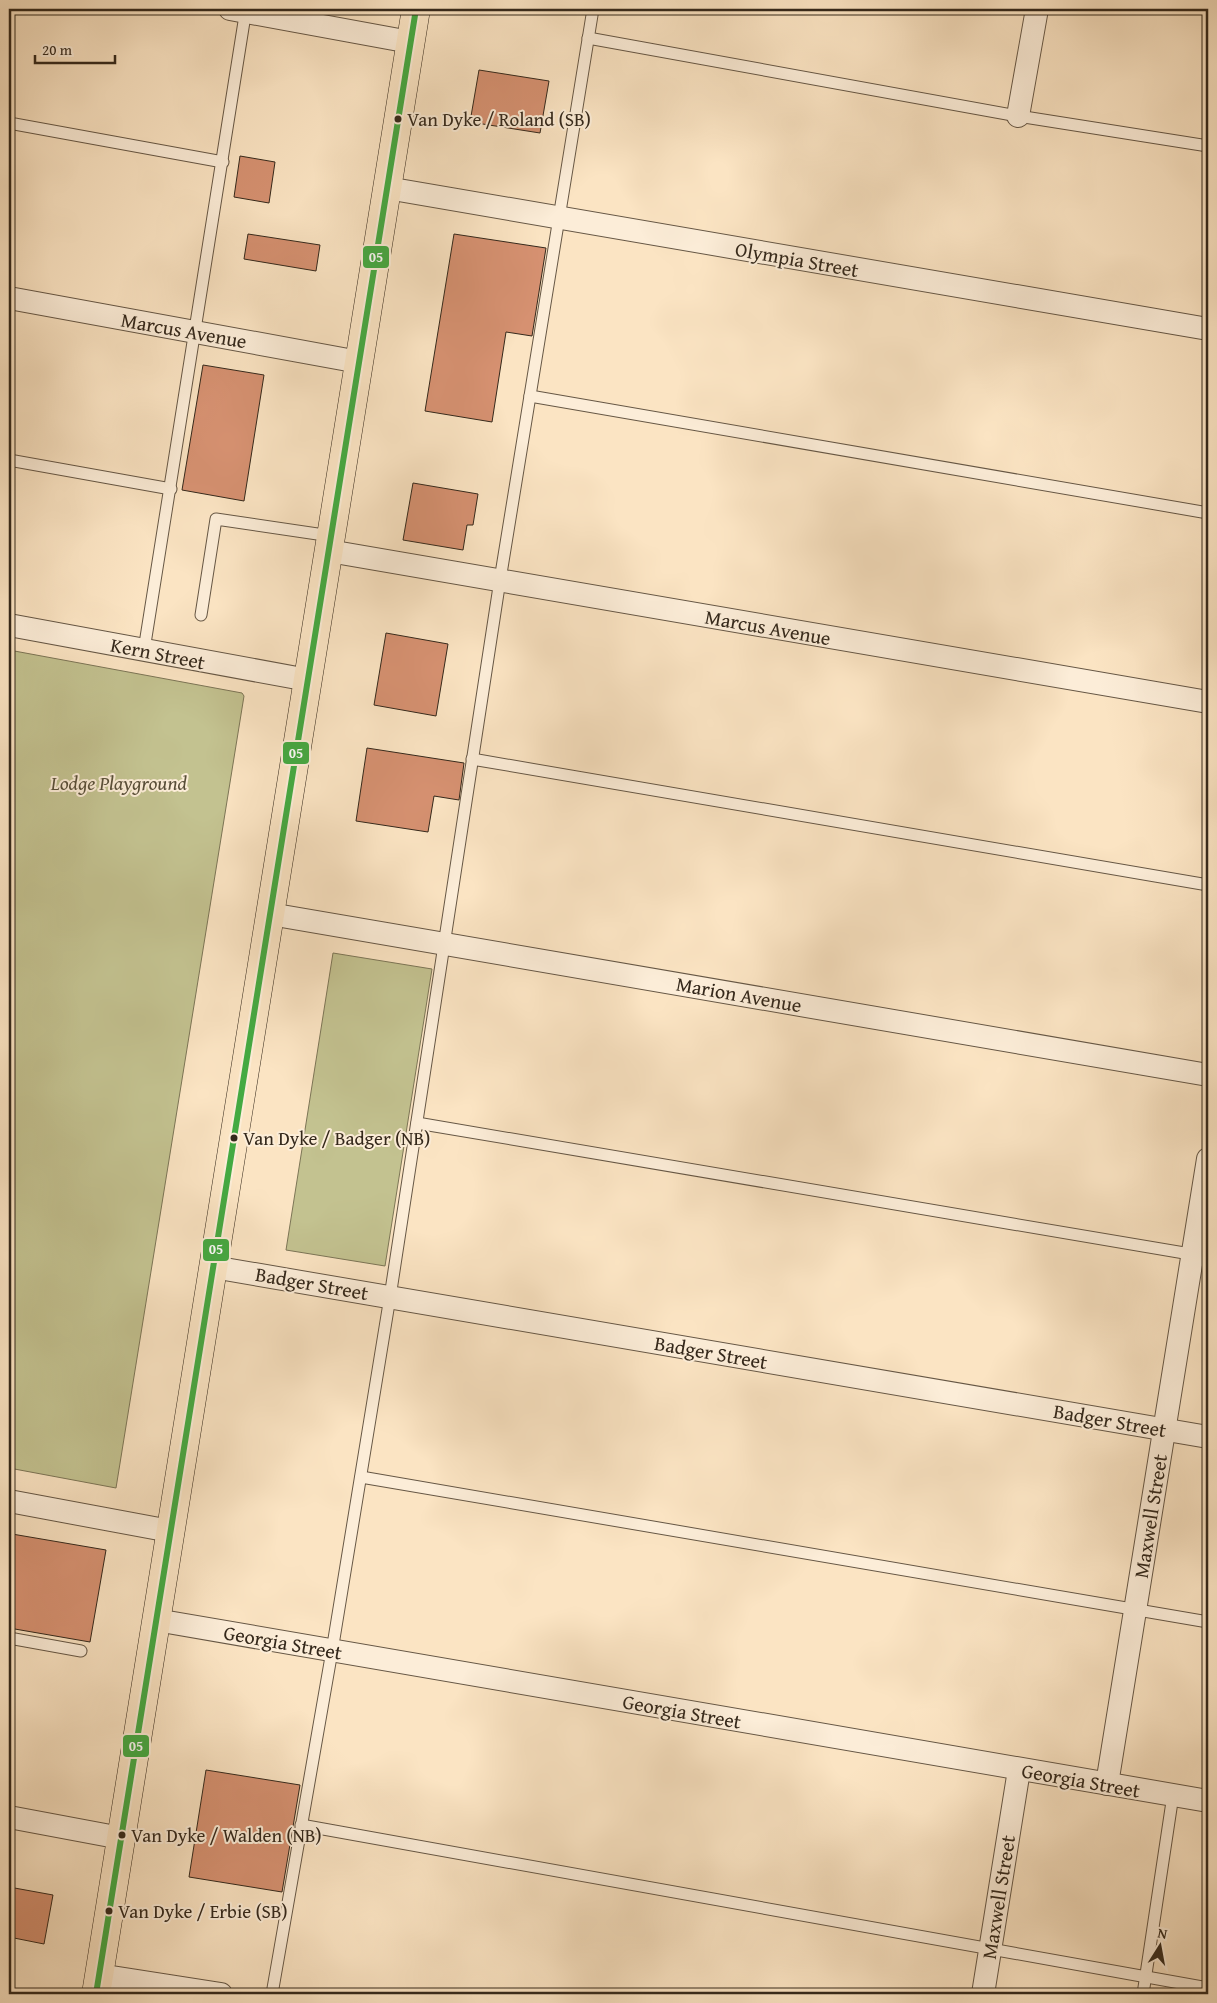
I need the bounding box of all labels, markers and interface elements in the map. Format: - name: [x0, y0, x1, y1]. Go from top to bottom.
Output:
- scale bar: [35, 32, 115, 64]
- text: 20 m: [42, 39, 73, 60]
- place label: Van Dyke / Roland (SB): [407, 105, 591, 133]
- marker: Van Dyke / Roland (SB): [393, 114, 403, 124]
- street label: Olympia Street: [733, 234, 861, 284]
- line badge: 05: [362, 245, 390, 269]
- text: 05: [369, 247, 383, 267]
- street label: Marcus Avenue: [119, 305, 249, 355]
- street label: Marcus Avenue: [703, 602, 833, 652]
- street label: Kern Street: [108, 630, 208, 676]
- line badge: 05: [282, 741, 310, 765]
- text: 05: [289, 743, 303, 763]
- park label: Lodge Playground: [50, 768, 188, 797]
- street label: Marion Avenue: [674, 969, 804, 1019]
- place label: Van Dyke / Badger (NB): [243, 1124, 430, 1152]
- marker: Van Dyke / Badger (NB): [229, 1133, 239, 1143]
- line badge: 05: [202, 1238, 230, 1262]
- text: 05: [209, 1239, 223, 1259]
- street label: Badger Street: [253, 1259, 371, 1307]
- street label: Badger Street: [652, 1328, 770, 1376]
- street label: Badger Street: [1051, 1396, 1169, 1444]
- street label: Maxwell Street: [1126, 1452, 1174, 1580]
- street label: Georgia Street: [222, 1617, 344, 1667]
- street label: Georgia Street: [621, 1686, 743, 1736]
- line badge: 05: [122, 1734, 150, 1758]
- text: 05: [129, 1736, 143, 1756]
- street label: Georgia Street: [1020, 1755, 1142, 1805]
- place label: Van Dyke / Walden (NB): [131, 1821, 322, 1849]
- marker: Van Dyke / Walden (NB): [117, 1830, 127, 1840]
- street label: Maxwell Street: [974, 1833, 1022, 1961]
- place label: Van Dyke / Erbie (SB): [118, 1897, 288, 1925]
- marker: Van Dyke / Erbie (SB): [104, 1906, 114, 1916]
- north arrow: [1134, 1920, 1184, 1970]
- text: N: [1156, 1923, 1170, 1944]

